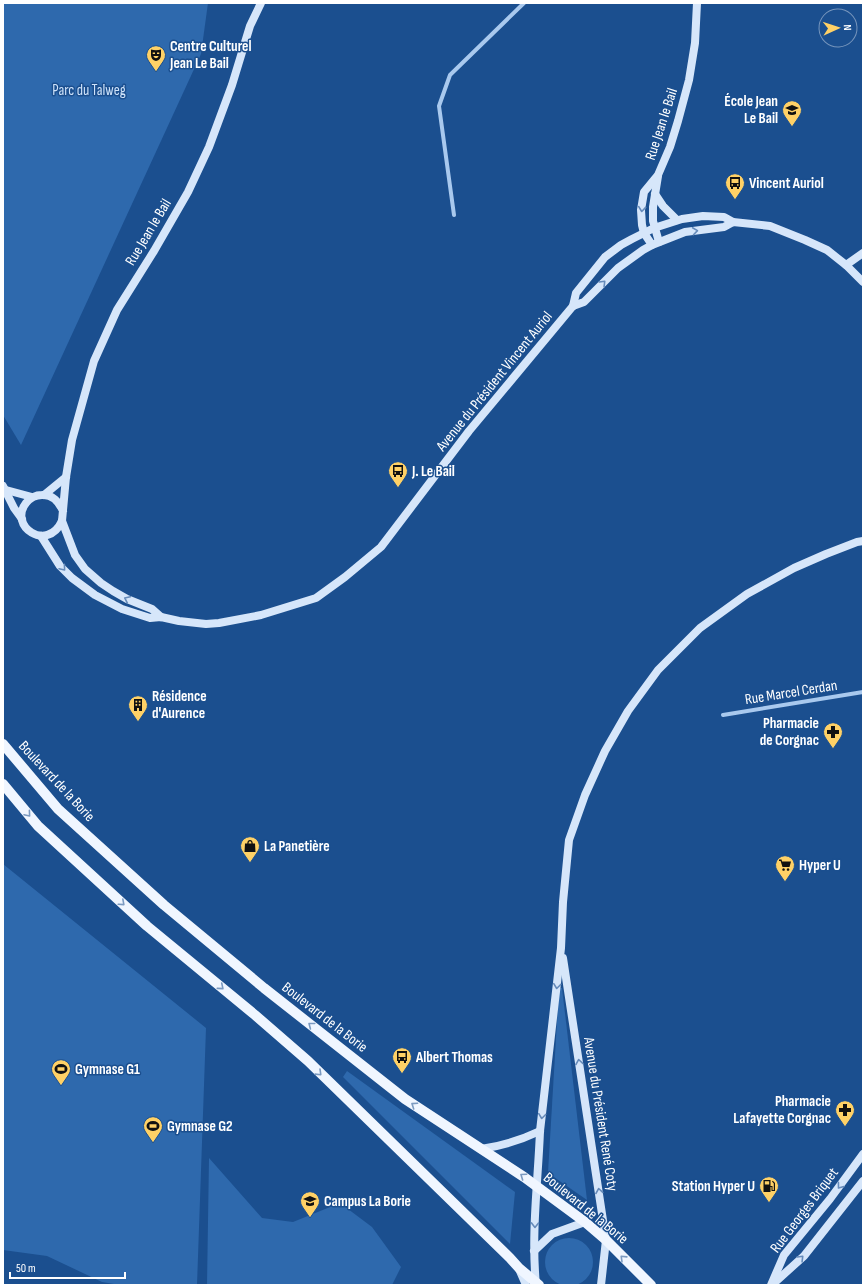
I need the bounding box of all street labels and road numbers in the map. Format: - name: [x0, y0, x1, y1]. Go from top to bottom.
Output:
- street label: Rue Jean le Bail: [641, 86, 682, 163]
- street label: Rue Jean le Bail: [121, 195, 176, 269]
- street label: Avenue du Président Vincent Auriol: [431, 308, 557, 456]
- street label: Rue Marcel Cerdan: [744, 676, 839, 709]
- street label: Boulevard de la Borie: [14, 737, 99, 826]
- street label: Boulevard de la Borie: [278, 978, 371, 1057]
- street label: Avenue du Président René Coty: [579, 1035, 622, 1193]
- street label: Rue Georges Briquet: [766, 1164, 843, 1257]
- street label: Boulevard de la Borie: [539, 1168, 632, 1248]

